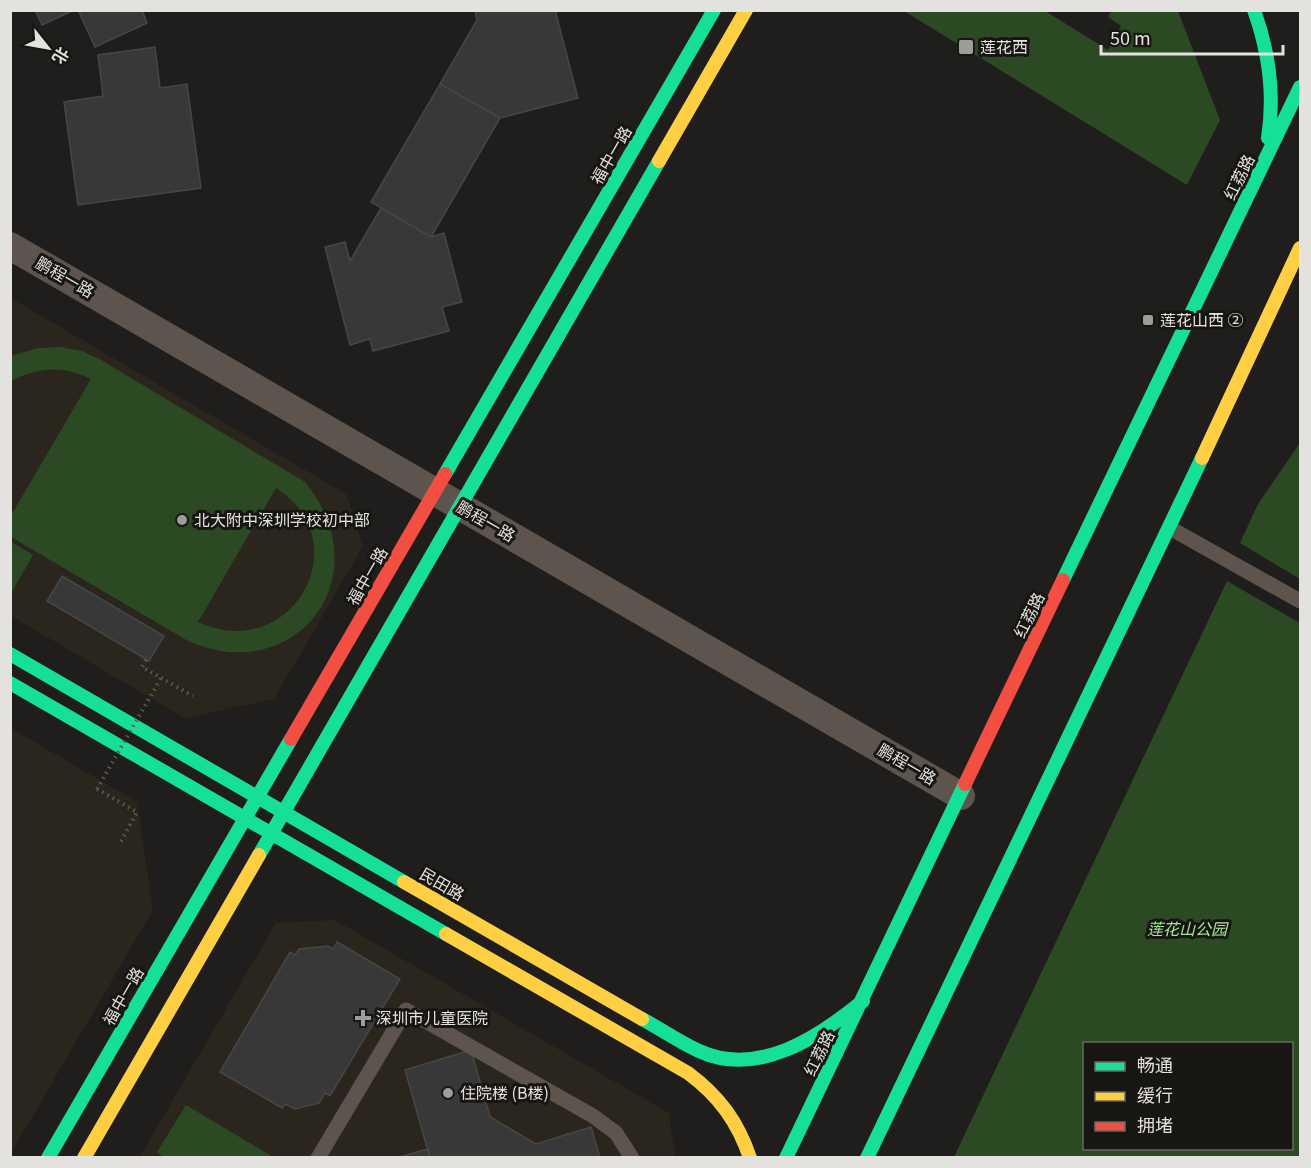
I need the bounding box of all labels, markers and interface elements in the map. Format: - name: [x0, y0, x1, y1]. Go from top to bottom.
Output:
- north arrow: [18, 18, 78, 78]
- scale bar: [1101, 18, 1282, 56]
- text: 50 m: [1110, 24, 1151, 50]
- place label: 莲花西: [980, 34, 1028, 58]
- marker: 莲花西: [957, 38, 975, 56]
- text: 北: [47, 43, 76, 69]
- street label: 福中一路: [584, 121, 637, 188]
- street label: 红荔路: [1217, 150, 1259, 203]
- street label: 鹏程一路: [32, 250, 99, 303]
- place label: 莲花山西 ②: [1160, 307, 1244, 331]
- marker: 莲花山西 ②: [1141, 313, 1155, 327]
- street label: 鹏程一路: [453, 494, 520, 547]
- place label: 北大附中深圳学校初中部: [194, 507, 370, 531]
- marker: 北大附中深圳学校初中部: [175, 513, 189, 527]
- street label: 福中一路: [340, 542, 393, 609]
- street label: 红荔路: [1007, 588, 1049, 641]
- street label: 鹏程一路: [874, 737, 941, 790]
- street label: 民田路: [416, 861, 469, 906]
- park label: 莲花山公园: [1147, 916, 1229, 940]
- street label: 福中一路: [96, 962, 149, 1029]
- place label: 深圳市儿童医院: [376, 1005, 488, 1029]
- marker: 深圳市儿童医院: [354, 1009, 372, 1027]
- street label: 红荔路: [797, 1026, 839, 1079]
- legend: [1083, 1042, 1293, 1150]
- text: 畅通: [1137, 1051, 1173, 1077]
- place label: 住院楼 (B楼): [460, 1080, 549, 1104]
- text: 缓行: [1137, 1081, 1173, 1107]
- marker: 住院楼 (B楼): [441, 1086, 455, 1100]
- text: 拥堵: [1137, 1111, 1173, 1137]

